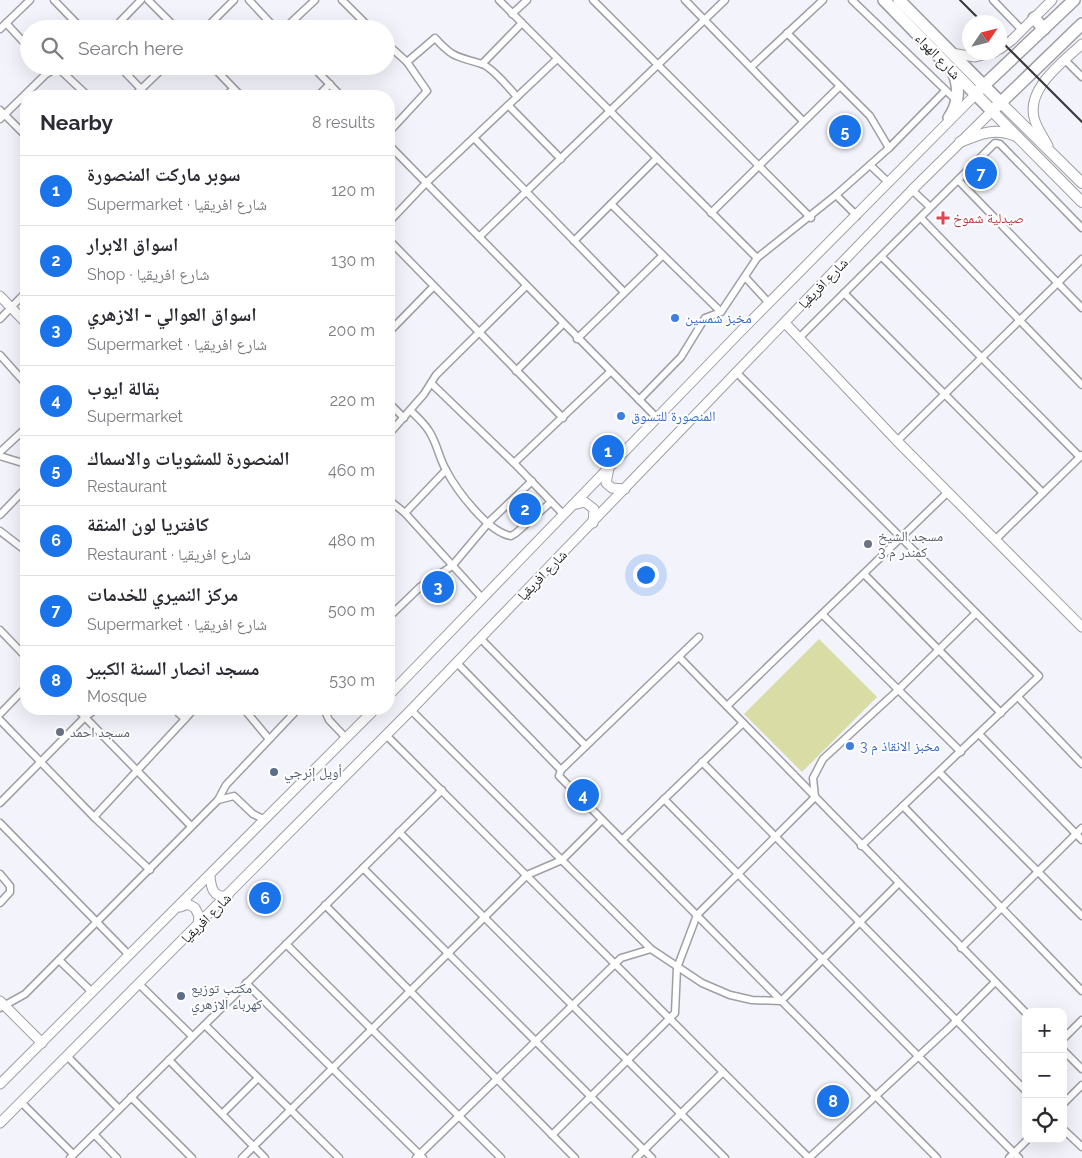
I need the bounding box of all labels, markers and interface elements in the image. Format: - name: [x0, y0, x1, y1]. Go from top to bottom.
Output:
- north arrow: [962, 15, 1007, 60]
- search box: [20, 20, 395, 75]
- street label: شارع الهواء: [911, 30, 964, 84]
- icon: search: [38, 34, 66, 62]
- text: Search here: [78, 37, 184, 59]
- text: Nearby: [40, 110, 113, 135]
- pin: 5: [829, 112, 861, 150]
- text: 8 results: [312, 113, 375, 132]
- pin: 7: [965, 154, 997, 192]
- text: سوبر ماركت المنصورة: [87, 163, 240, 185]
- text: 1: [52, 181, 60, 200]
- text: 120 m: [331, 181, 375, 200]
- text: Supermarket · شارع افريقيا: [87, 195, 267, 214]
- place label: صيدلية شموخ: [953, 210, 1024, 228]
- marker: صيدلية شموخ: [937, 212, 949, 224]
- text: اسواق الابرار: [87, 233, 178, 255]
- text: 2: [51, 251, 61, 270]
- text: 130 m: [331, 251, 375, 270]
- street label: شارع افريقيا: [795, 254, 852, 313]
- text: Shop · شارع افريقيا: [87, 265, 210, 284]
- text: اسواق العوالي - الازهري: [87, 303, 257, 325]
- place label: مخبز شمسين: [685, 310, 752, 327]
- marker: مخبز شمسين: [669, 312, 681, 324]
- text: 3: [52, 321, 60, 340]
- text: 200 m: [328, 321, 375, 340]
- text: Supermarket · شارع افريقيا: [87, 335, 267, 354]
- text: بقالة ايوب: [87, 377, 160, 399]
- text: 4: [51, 391, 61, 410]
- text: 220 m: [330, 391, 375, 410]
- text: Supermarket: [87, 407, 183, 426]
- place label: المنصورة للتسوق: [631, 408, 716, 425]
- marker: المنصورة للتسوق: [615, 410, 627, 422]
- pin: 1: [592, 432, 624, 470]
- text: المنصورة للمشويات والاسماك: [87, 447, 290, 469]
- text: 5: [52, 461, 60, 480]
- text: 460 m: [328, 461, 375, 480]
- text: Restaurant: [87, 477, 167, 496]
- pin: 2: [509, 490, 541, 528]
- text: كافتريا لون المنقة: [87, 513, 209, 535]
- place label: مسجد الشيخ كمندر م 3: [878, 528, 943, 562]
- text: 6: [51, 531, 61, 550]
- text: 480 m: [328, 531, 375, 550]
- marker: مسجد الشيخ كمندر م 3: [862, 538, 874, 550]
- text: Restaurant · شارع افريقيا: [87, 545, 251, 564]
- street label: شارع افريقيا: [514, 546, 571, 605]
- your location: [633, 562, 659, 588]
- pin: 3: [422, 568, 454, 606]
- text: مركز النميري للخدمات: [87, 583, 238, 605]
- text: 7: [52, 601, 60, 620]
- text: 500 m: [328, 601, 375, 620]
- text: Supermarket · شارع افريقيا: [87, 615, 267, 634]
- text: مسجد انصار السنة الكبير: [87, 657, 259, 679]
- text: 8: [51, 671, 61, 690]
- text: 530 m: [329, 671, 375, 690]
- text: Mosque: [87, 687, 147, 706]
- place label: مسجد احمد: [70, 724, 130, 740]
- marker: مسجد احمد: [54, 726, 66, 738]
- place label: مخبز الانقاذ م 3: [860, 738, 940, 756]
- marker: مخبز الانقاذ م 3: [844, 740, 856, 752]
- place label: أويل إنرجي: [284, 764, 342, 784]
- marker: أويل إنرجي: [268, 766, 280, 778]
- pin: 4: [567, 776, 599, 814]
- pin: 6: [249, 879, 281, 917]
- street label: شارع افريقيا: [178, 890, 236, 948]
- place label: مكتب توزيع كهرباء الازهري: [191, 980, 262, 1016]
- marker: مكتب توزيع كهرباء الازهري: [175, 990, 187, 1002]
- map controls: [1022, 1008, 1067, 1143]
- button: +: [1022, 1008, 1067, 1053]
- button: −: [1022, 1053, 1067, 1098]
- pin: 8: [817, 1082, 849, 1120]
- button: locate: [1022, 1098, 1067, 1143]

